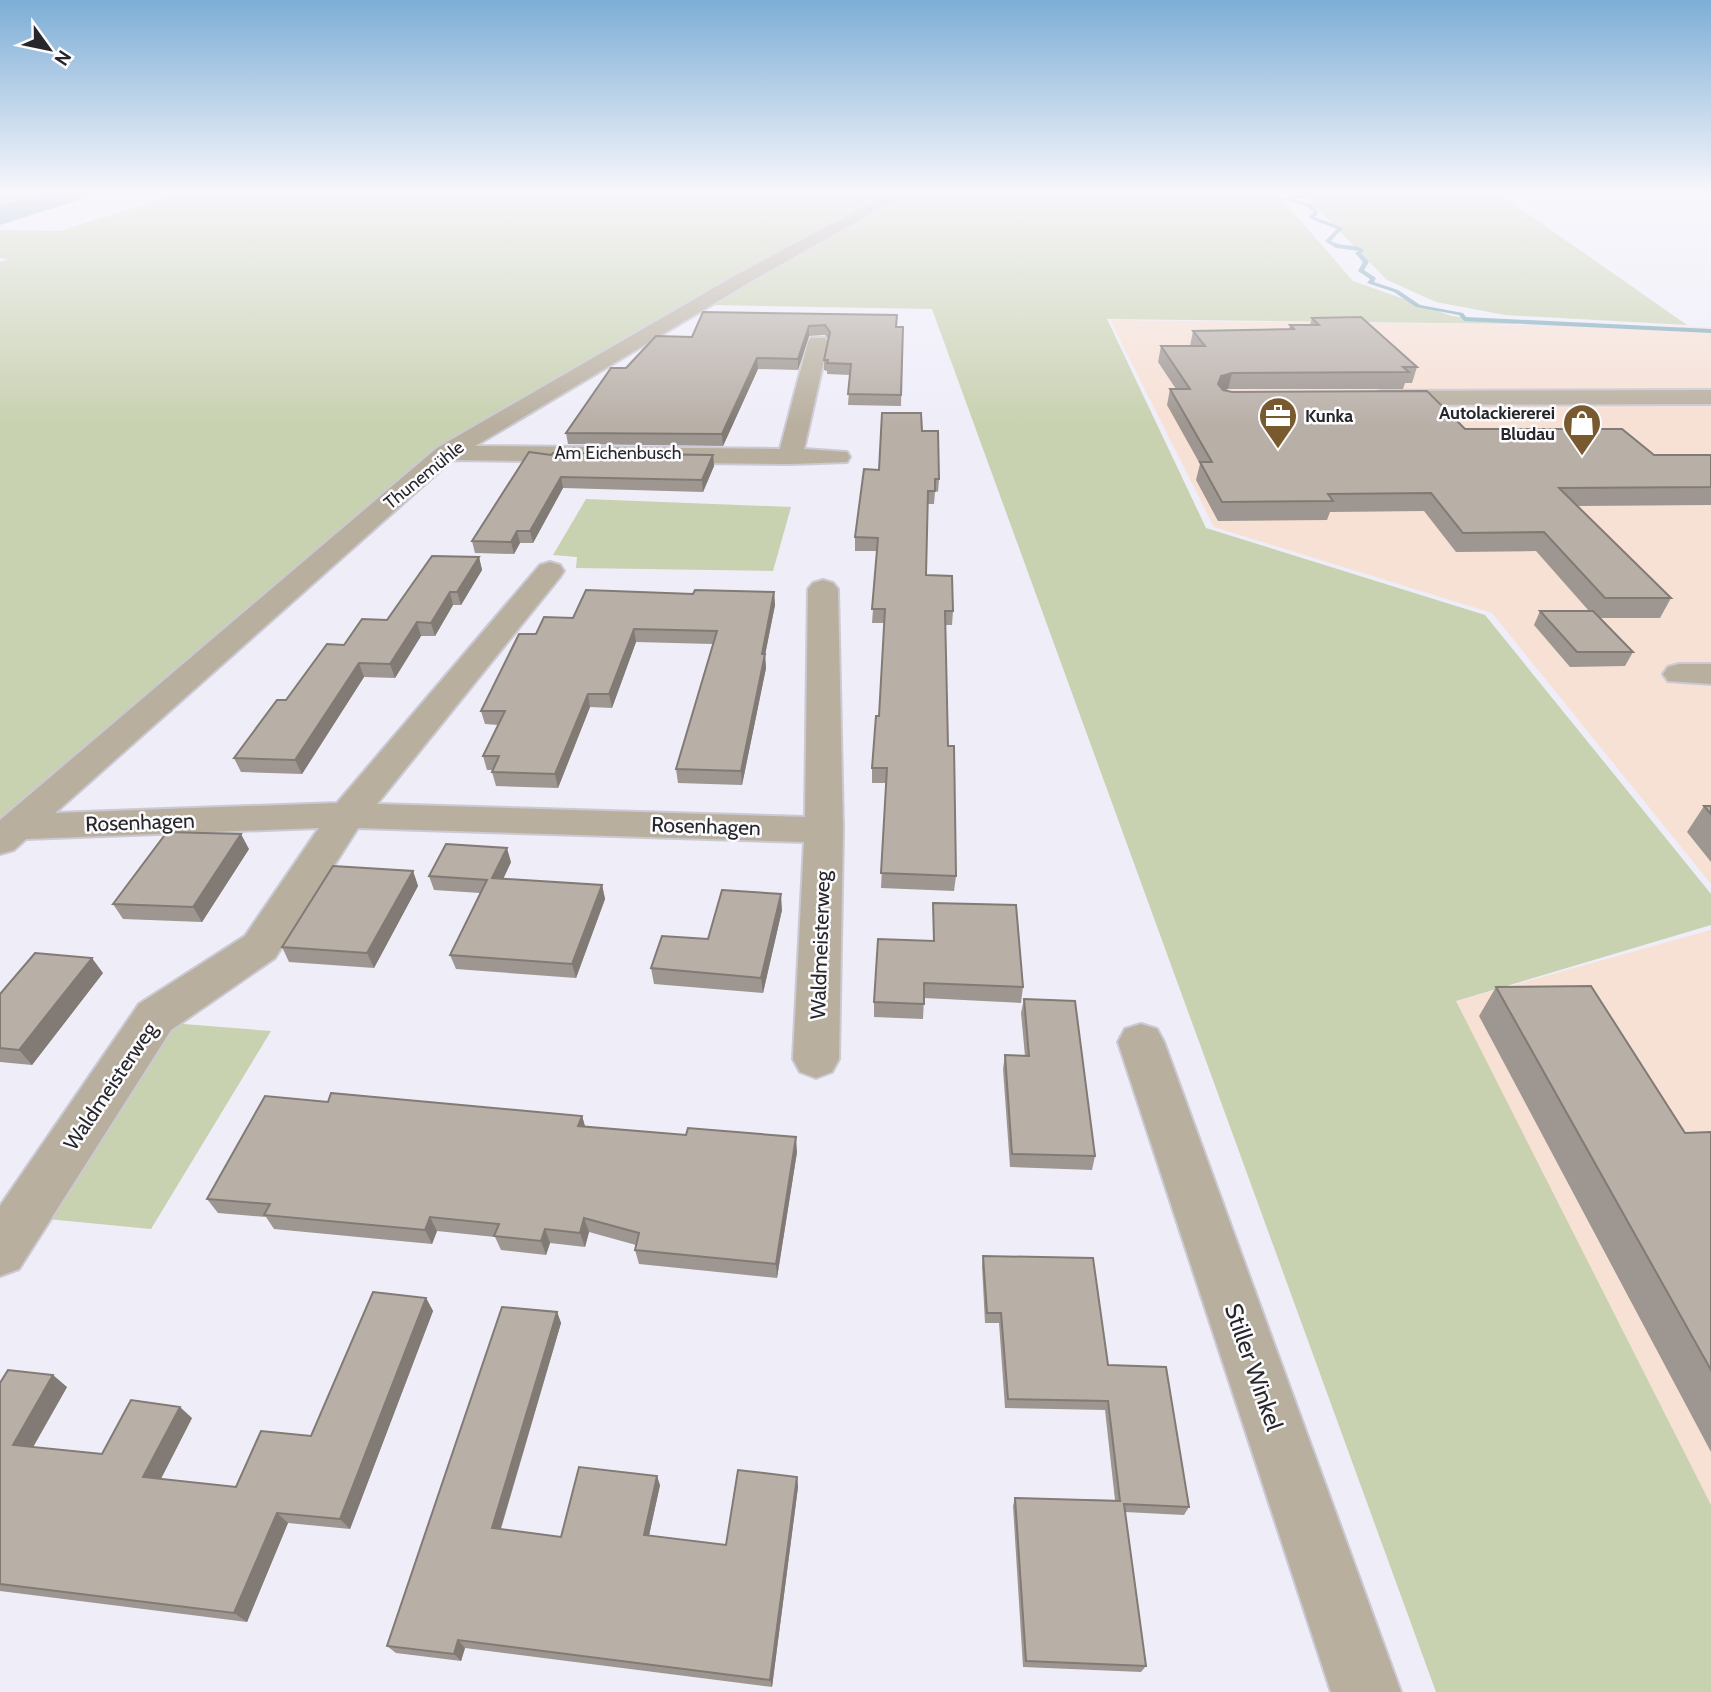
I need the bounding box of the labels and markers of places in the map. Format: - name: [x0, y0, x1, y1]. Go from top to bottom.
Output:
- office icon: Kunka: [1257, 395, 1299, 450]
- place label: Autolackiererei Bludau: [1439, 402, 1555, 445]
- shop icon: Autolackiererei Bludau: [1561, 402, 1603, 457]
- place label: Kunka: [1305, 405, 1353, 427]

